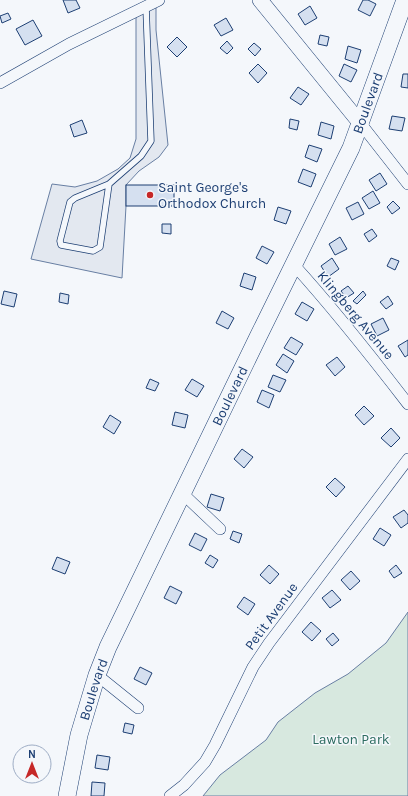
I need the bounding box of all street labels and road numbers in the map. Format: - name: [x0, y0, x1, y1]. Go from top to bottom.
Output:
- street label: Boulevard: [349, 70, 387, 136]
- street label: Klingberg Avenue: [314, 268, 398, 363]
- street label: Boulevard: [208, 363, 252, 429]
- street label: Petit Avenue: [241, 579, 302, 653]
- street label: Boulevard: [76, 656, 112, 722]

